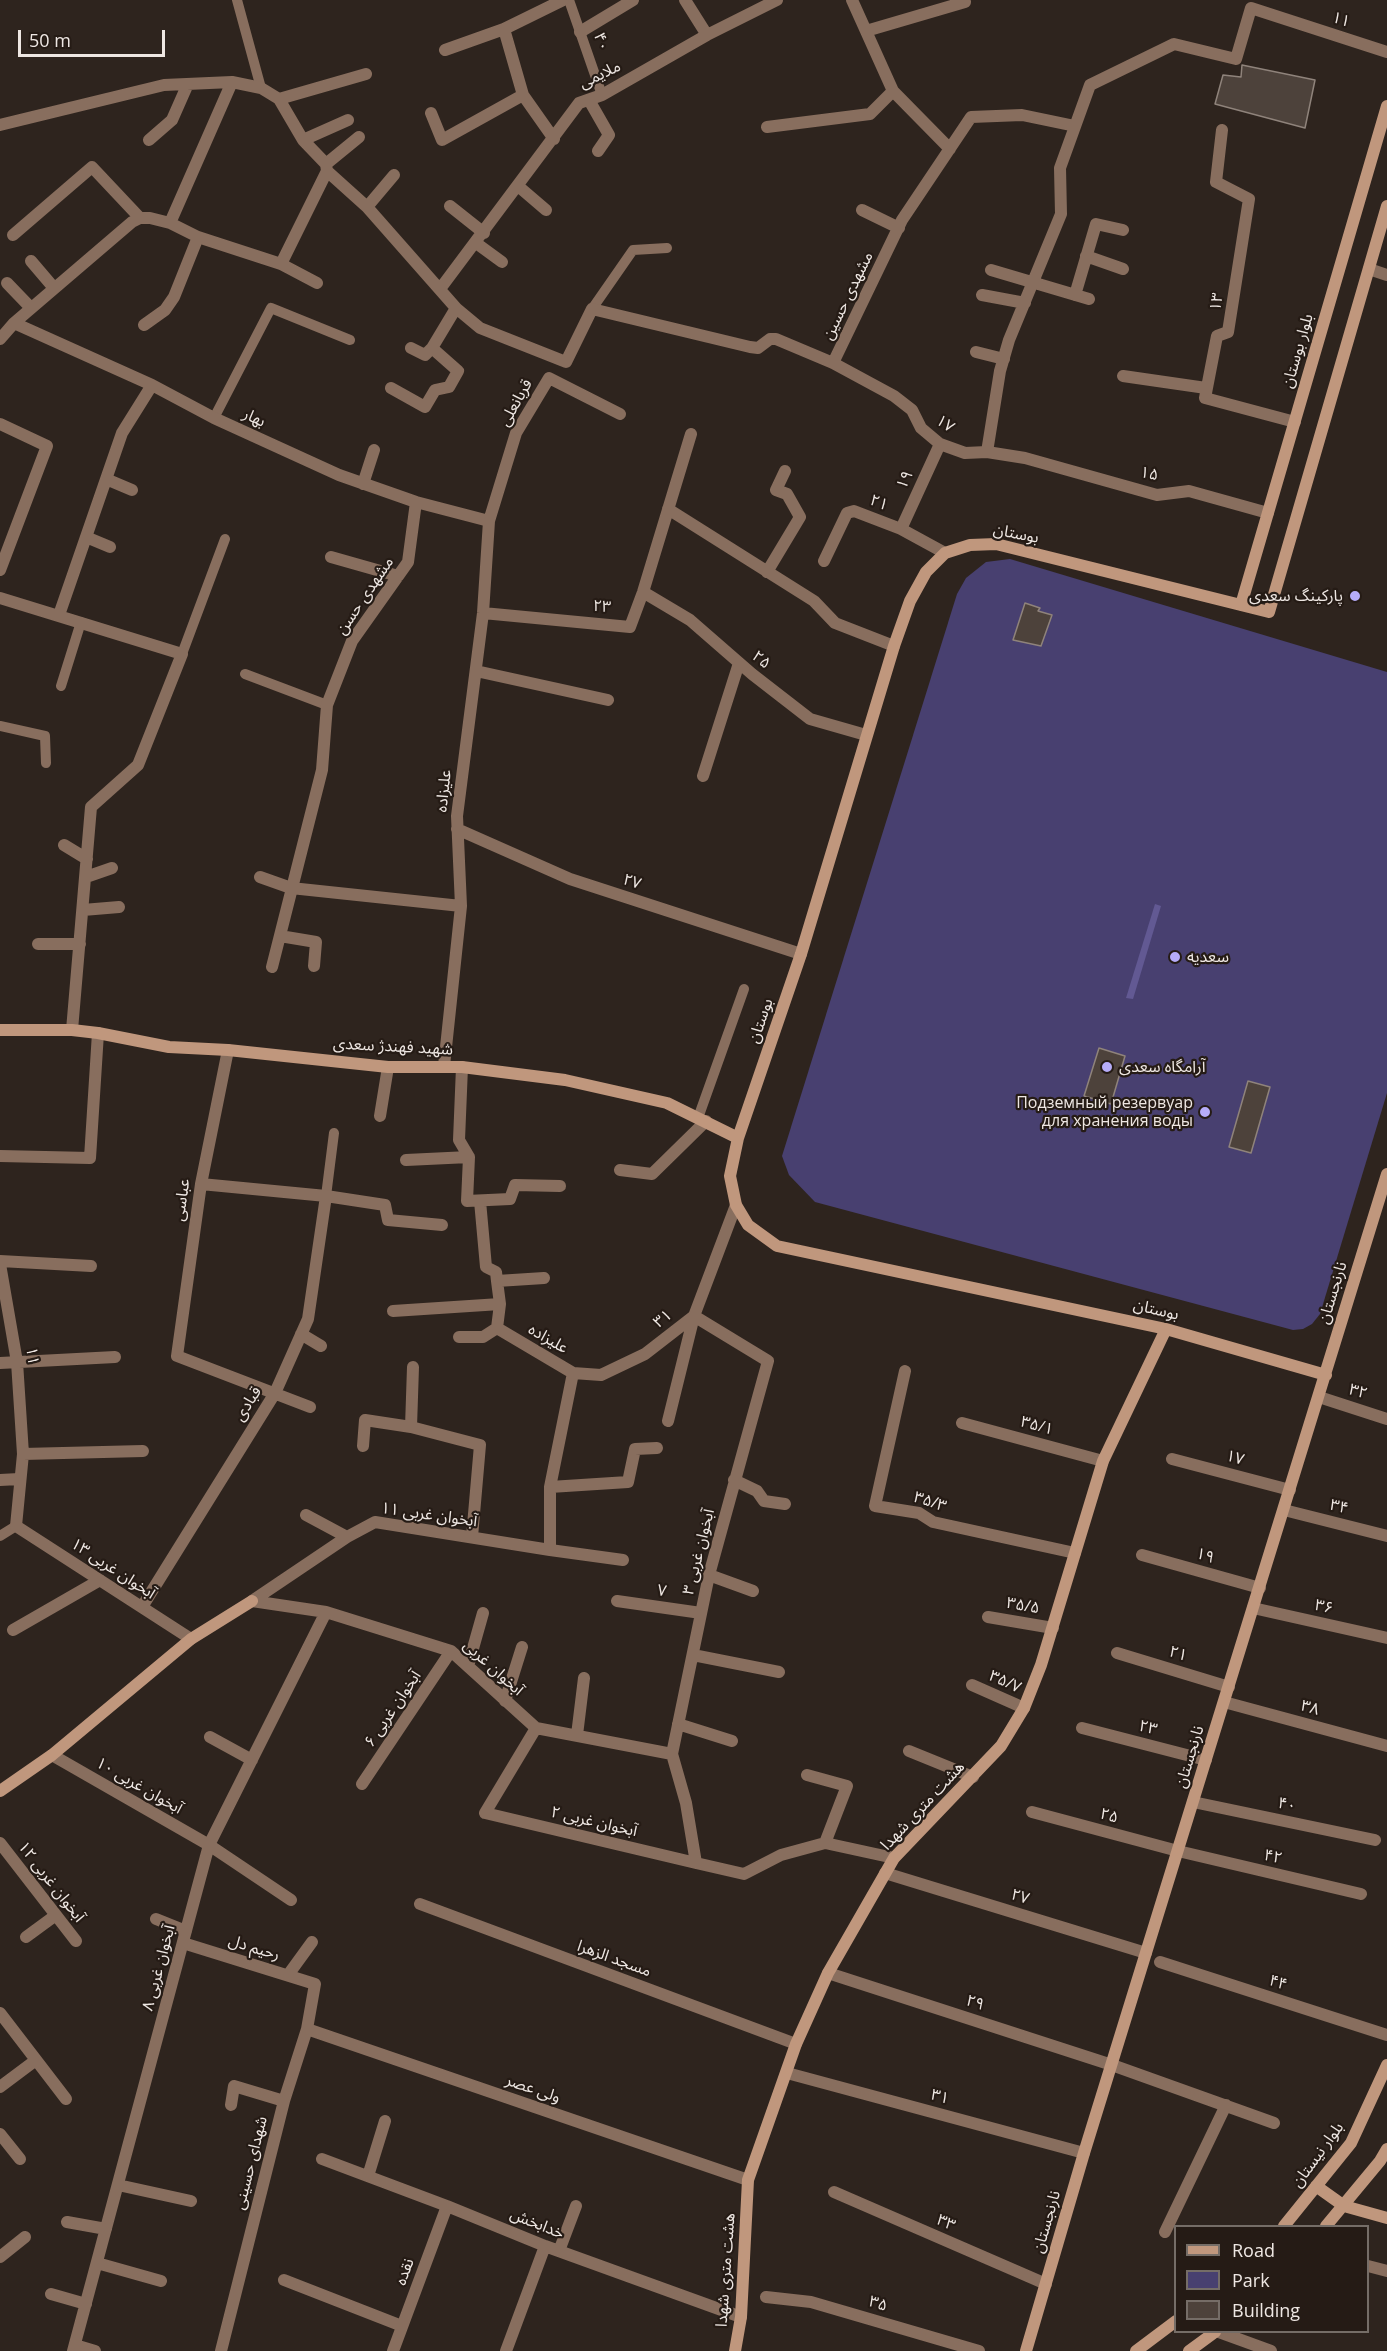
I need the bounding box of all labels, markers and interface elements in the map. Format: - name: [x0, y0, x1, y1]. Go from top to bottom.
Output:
- street label: ۱۱: [1329, 8, 1353, 32]
- scale bar: [21, 18, 168, 56]
- text: 50 m: [29, 28, 71, 52]
- street label: ۴۰: [589, 30, 613, 54]
- street label: ملایمی: [576, 57, 624, 93]
- street label: مشهدی حسین: [818, 249, 878, 343]
- street label: ۱۳: [1206, 291, 1228, 313]
- street label: بلوار بوستان: [1278, 312, 1318, 390]
- street label: قربانعلی: [495, 376, 537, 430]
- street label: بهار: [240, 404, 268, 432]
- street label: ۱۷: [932, 411, 958, 437]
- street label: ۱۵: [1138, 463, 1160, 485]
- street label: ۱۹: [892, 468, 918, 492]
- street label: ۲۱: [867, 491, 891, 515]
- street label: بوستان: [992, 520, 1040, 548]
- street label: مشهدی حسن: [332, 553, 398, 639]
- place label: پارکینگ سعدی: [1249, 586, 1343, 606]
- marker: پارکینگ سعدی: [1348, 589, 1362, 603]
- street label: ۲۳: [592, 597, 612, 617]
- street label: ۲۵: [748, 647, 774, 673]
- street label: علیزاده: [432, 769, 456, 813]
- street label: ۲۷: [620, 870, 644, 894]
- place label: سعدیه: [1187, 947, 1229, 967]
- marker: سعدیه: [1168, 950, 1182, 964]
- street label: بوستان: [744, 996, 778, 1046]
- street label: شهید فهندژ سعدی: [333, 1034, 453, 1060]
- place label: آرامگاه سعدی: [1119, 1057, 1205, 1077]
- marker: آرامگاه سعدی: [1100, 1060, 1114, 1074]
- place label: Подземный резервуар для хранения воды: [1016, 1093, 1193, 1131]
- marker: Подземный резервуар для хранения воды: [1198, 1105, 1212, 1119]
- street label: عباسی: [170, 1178, 194, 1222]
- street label: نارنجستان: [1314, 1260, 1352, 1326]
- street label: بوستان: [1131, 1295, 1181, 1325]
- street label: ۳۱: [650, 1306, 676, 1332]
- street label: علیزاده: [525, 1320, 571, 1358]
- street label: ۱۱: [21, 1346, 43, 1366]
- street label: ۳۲: [1346, 1380, 1370, 1404]
- street label: قبادی: [230, 1383, 266, 1425]
- street label: ۳۵/۱: [1018, 1412, 1056, 1440]
- street label: ۱۷: [1224, 1446, 1246, 1470]
- street label: ۳۵/۳: [911, 1488, 949, 1516]
- street label: ۳۴: [1328, 1495, 1350, 1519]
- street label: آبخوان غربی ۱۱: [380, 1499, 478, 1531]
- street label: آبخوان غربی ۳: [679, 1507, 719, 1597]
- street label: آبخوان غربی ۱۳: [67, 1534, 159, 1604]
- street label: ۱۹: [1194, 1544, 1216, 1568]
- street label: ۷: [656, 1581, 668, 1601]
- street label: ۳۵/۵: [1005, 1594, 1041, 1618]
- street label: ۳۶: [1313, 1596, 1335, 1618]
- street label: آبخوان غربی: [459, 1636, 527, 1700]
- street label: ۲۱: [1166, 1642, 1190, 1666]
- street label: ۳۵/۷: [986, 1666, 1024, 1698]
- street label: آبخوان غربی ۶: [360, 1667, 426, 1751]
- street label: ۳۸: [1299, 1696, 1321, 1720]
- street label: ۲۳: [1137, 1716, 1159, 1740]
- street label: نارنجستان: [1171, 1724, 1209, 1790]
- street label: آبخوان غربی ۱۰: [92, 1753, 186, 1819]
- street label: هشت متری شهدا: [877, 1758, 969, 1854]
- street label: ۴۰: [1276, 1794, 1298, 1816]
- street label: آبخوان غربی ۲: [549, 1803, 639, 1841]
- street label: ۲۵: [1098, 1804, 1120, 1828]
- street label: آبخوان غربی ۱۲: [14, 1838, 88, 1926]
- street label: ۴۲: [1262, 1846, 1284, 1868]
- street label: ۲۷: [1008, 1885, 1032, 1909]
- street label: آبخوان غربی ۸: [138, 1923, 180, 2013]
- street label: رحیم دل: [226, 1931, 282, 1965]
- street label: مسجد الزهرا: [574, 1937, 654, 1981]
- street label: ۴۴: [1266, 1971, 1290, 1995]
- street label: ۲۹: [963, 1991, 987, 2015]
- street label: ولی عصر: [503, 2071, 563, 2107]
- street label: ۳۱: [929, 2085, 951, 2109]
- street label: شهدای حسینی: [230, 2114, 272, 2212]
- street label: بلوار نیستان: [1288, 2119, 1348, 2191]
- street label: نارنجستان: [1029, 2189, 1065, 2255]
- street label: خدابخش: [507, 2205, 567, 2243]
- street label: ۳۳: [934, 2211, 958, 2235]
- street label: هشت متری شهدا: [712, 2212, 740, 2328]
- legend: [1174, 2225, 1369, 2333]
- text: Road: [1232, 2238, 1275, 2262]
- street label: نقده: [391, 2256, 419, 2288]
- text: Park: [1232, 2268, 1270, 2292]
- street label: ۳۵: [867, 2292, 889, 2316]
- text: Building: [1232, 2298, 1300, 2322]

